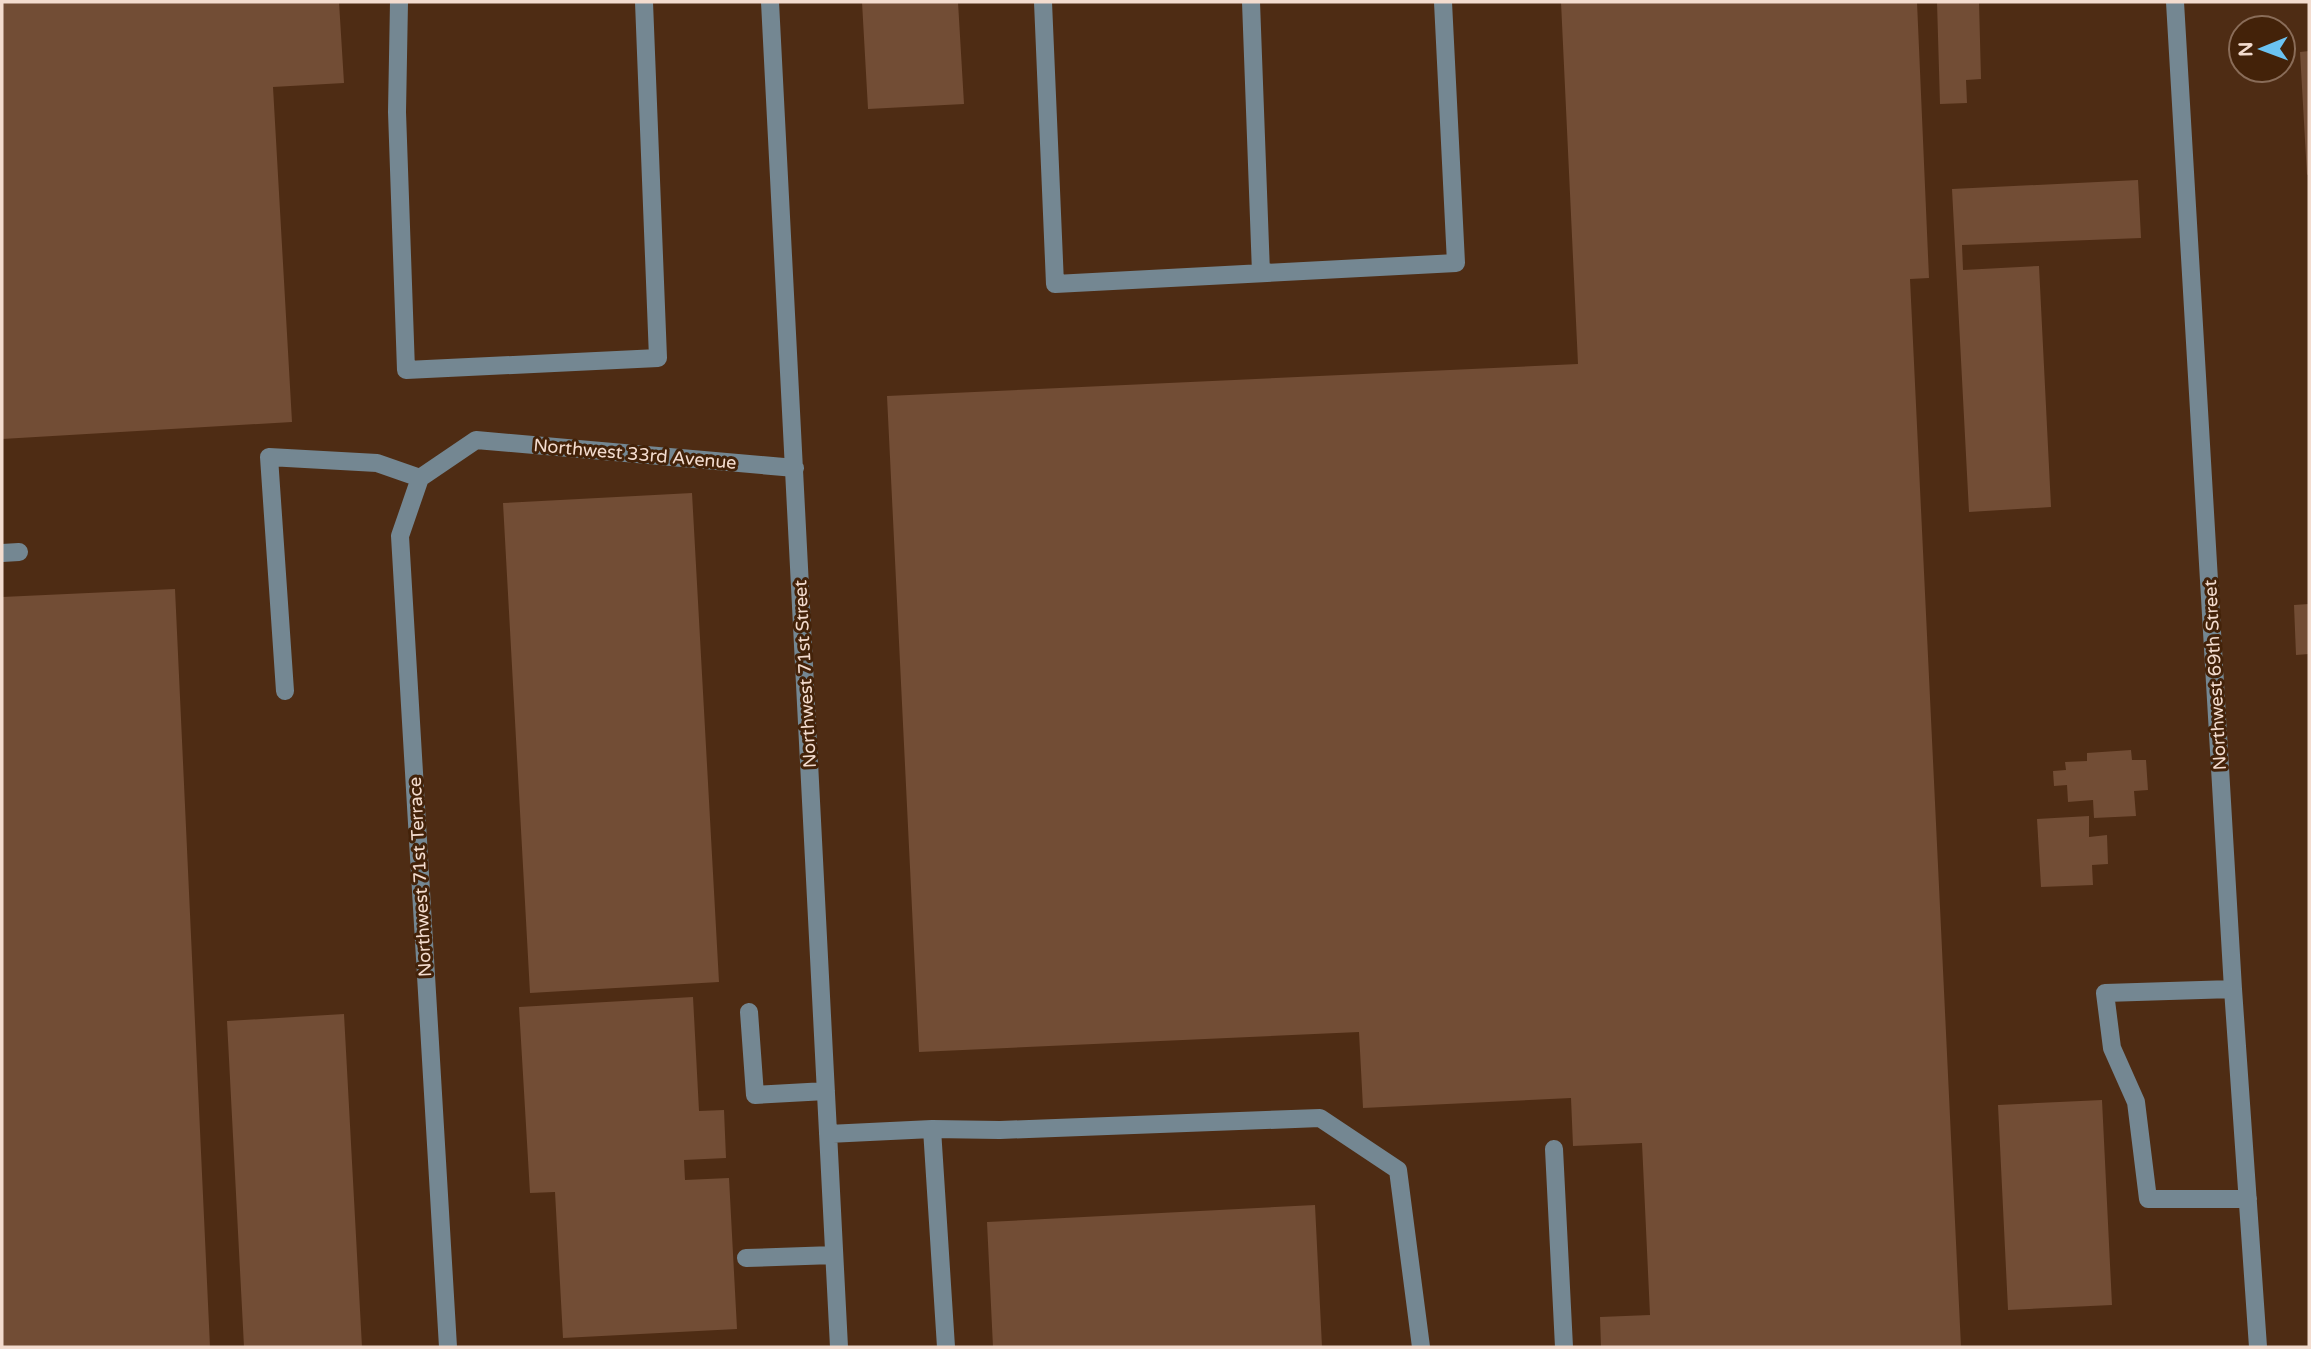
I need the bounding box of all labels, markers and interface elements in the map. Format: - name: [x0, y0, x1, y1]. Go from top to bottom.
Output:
- north arrow: [2227, 14, 2297, 84]
- text: N: [2235, 41, 2257, 57]
- street label: Northwest 33rd Avenue: [532, 434, 738, 474]
- street label: Northwest 71st Street: [789, 579, 821, 769]
- street label: Northwest 69th Street: [2199, 579, 2231, 771]
- street label: Northwest 71st Terrace: [404, 776, 436, 978]

